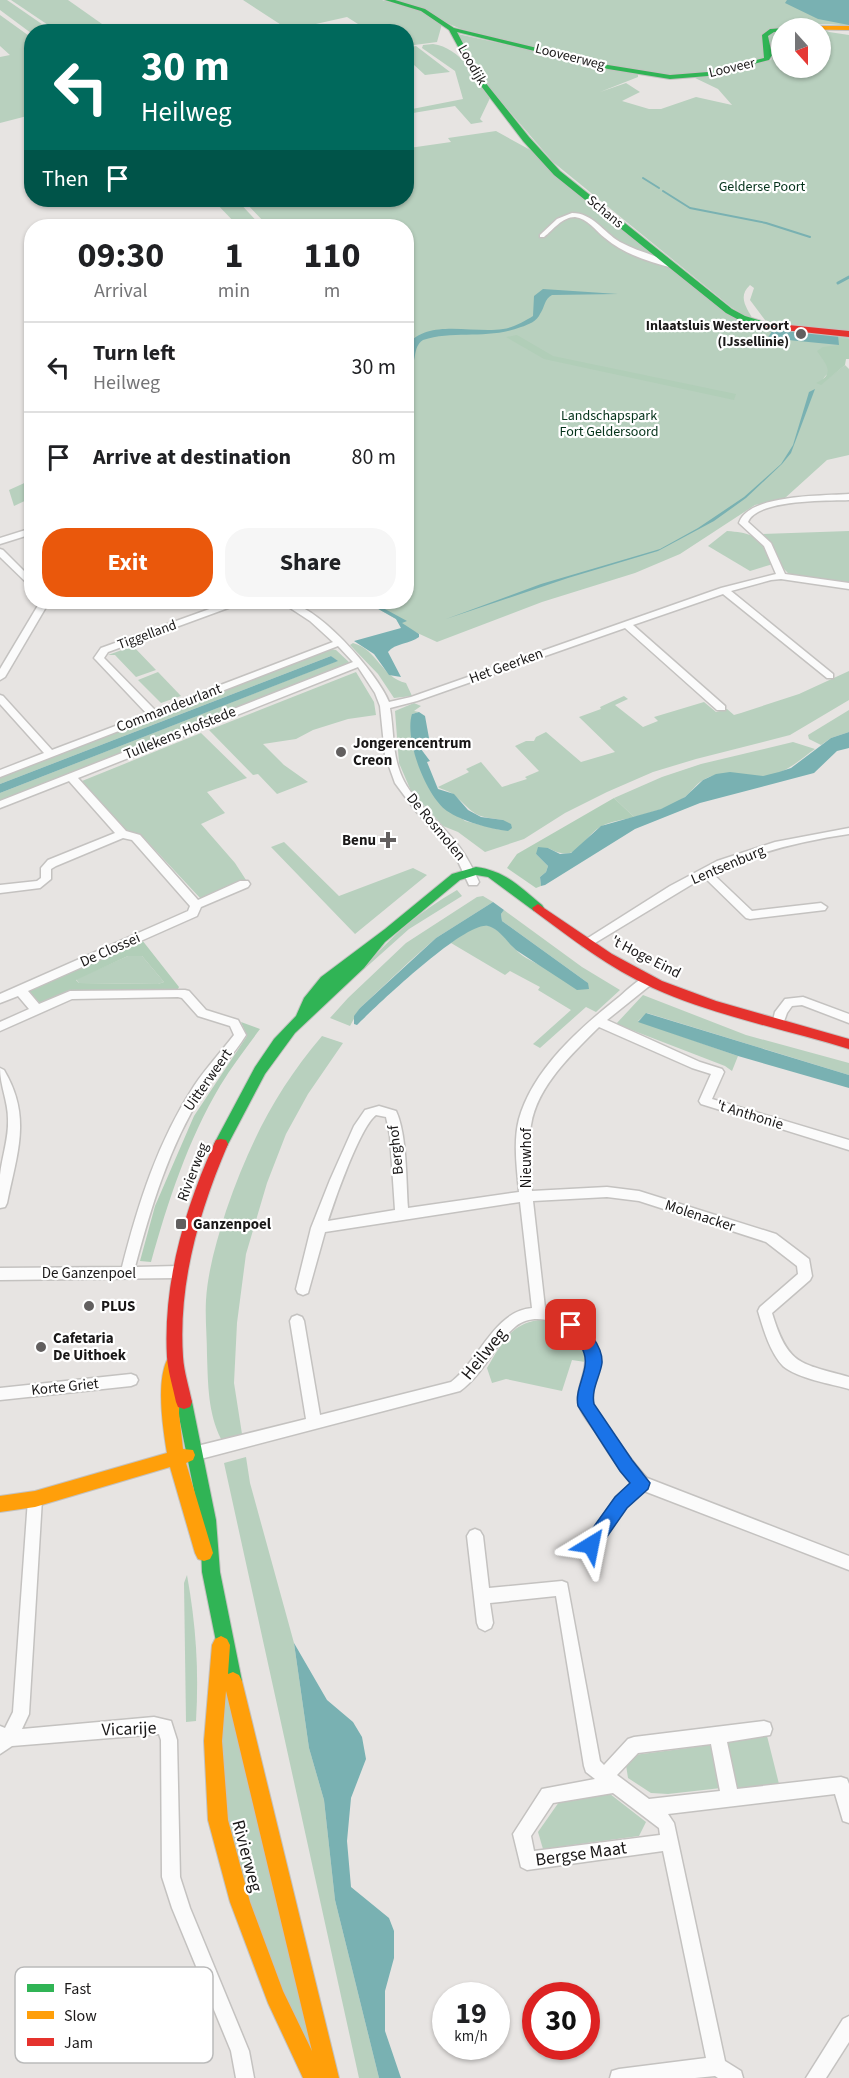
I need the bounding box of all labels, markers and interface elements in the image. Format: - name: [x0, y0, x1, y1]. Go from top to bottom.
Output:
- north arrow: [771, 18, 831, 78]
- map controls: [771, 18, 831, 78]
- text: 30 m: [141, 37, 230, 97]
- street label: Looveerweg: [533, 39, 607, 75]
- street label: Loodijk: [452, 41, 492, 89]
- icon: left: [42, 48, 120, 126]
- street label: Looveer: [707, 53, 757, 83]
- text: Heilweg: [141, 93, 232, 132]
- icon: arrive: [101, 162, 134, 195]
- text: Then: [42, 163, 89, 195]
- park label: Gelderse Poort: [719, 177, 806, 197]
- street label: Schans: [582, 191, 628, 233]
- text: 09:30: [77, 230, 164, 281]
- text: 1: [224, 230, 243, 281]
- text: 110: [304, 230, 361, 281]
- text: Arrival: [94, 277, 148, 305]
- text: min: [218, 277, 250, 305]
- text: m: [324, 277, 340, 305]
- place label: Inlaatsluis Westervoort (IJssellinie): [646, 316, 790, 352]
- marker: Inlaatsluis Westervoort (IJssellinie): [794, 327, 808, 341]
- text: Turn left: [93, 337, 175, 369]
- icon: left: [42, 351, 75, 384]
- text: 30 m: [351, 351, 396, 383]
- text: Heilweg: [93, 369, 160, 397]
- park label: Landschapspark Fort Geldersoord: [560, 406, 658, 442]
- icon: arrive: [42, 441, 75, 474]
- text: Arrive at destination: [93, 441, 291, 473]
- text: 80 m: [351, 441, 396, 473]
- button: Exit: [42, 528, 213, 597]
- button: Share: [225, 528, 396, 597]
- street label: Tiggelland: [115, 615, 179, 655]
- street label: Het Geerken: [466, 643, 546, 689]
- street label: Commandeurlant: [113, 678, 225, 738]
- street label: Tullekens Hofstede: [121, 701, 239, 765]
- place label: Jongerencentrum Creon: [353, 733, 471, 771]
- marker: Jongerencentrum Creon: [334, 745, 348, 759]
- street label: De Rosmolen: [401, 789, 471, 865]
- place label: Benu: [342, 830, 376, 851]
- marker: Benu: [381, 833, 395, 847]
- street label: Lentsenburg: [688, 840, 769, 890]
- street label: De Clossei: [77, 927, 143, 973]
- street label: 't Hoge Eind: [608, 930, 684, 984]
- street label: Uitterweert: [179, 1045, 237, 1115]
- street label: 't Anthonie: [714, 1095, 786, 1135]
- street label: Berghof: [383, 1124, 409, 1176]
- street label: Nieuwhof: [516, 1127, 537, 1188]
- street label: Rivierweg: [172, 1139, 214, 1204]
- street label: Molenacker: [662, 1195, 739, 1237]
- place label: Ganzenpoel: [193, 1214, 272, 1235]
- marker: Ganzenpoel: [174, 1217, 188, 1231]
- street label: De Ganzenpoel: [42, 1263, 136, 1284]
- place label: PLUS: [101, 1296, 135, 1317]
- marker: PLUS: [82, 1299, 96, 1313]
- pin: [545, 1299, 596, 1350]
- icon: arrive: [554, 1308, 587, 1341]
- street label: Heilweg: [455, 1323, 513, 1385]
- place label: Cafetaria De Uithoek: [53, 1328, 127, 1366]
- marker: Cafetaria De Uithoek: [34, 1340, 48, 1354]
- street label: Korte Griet: [30, 1373, 100, 1401]
- position arrow: [559, 1513, 623, 1577]
- street label: Vicarije: [101, 1716, 157, 1742]
- street label: Rivierweg: [225, 1817, 269, 1895]
- street label: Bergse Maat: [534, 1835, 628, 1873]
- legend: [15, 1967, 213, 2063]
- text: Fast: [64, 1978, 92, 2000]
- speed limit sign: 30: [522, 1982, 600, 2060]
- text: 19: [455, 1992, 487, 2035]
- text: Slow: [64, 2005, 97, 2027]
- text: km/h: [454, 2026, 488, 2047]
- text: Jam: [64, 2032, 93, 2054]

